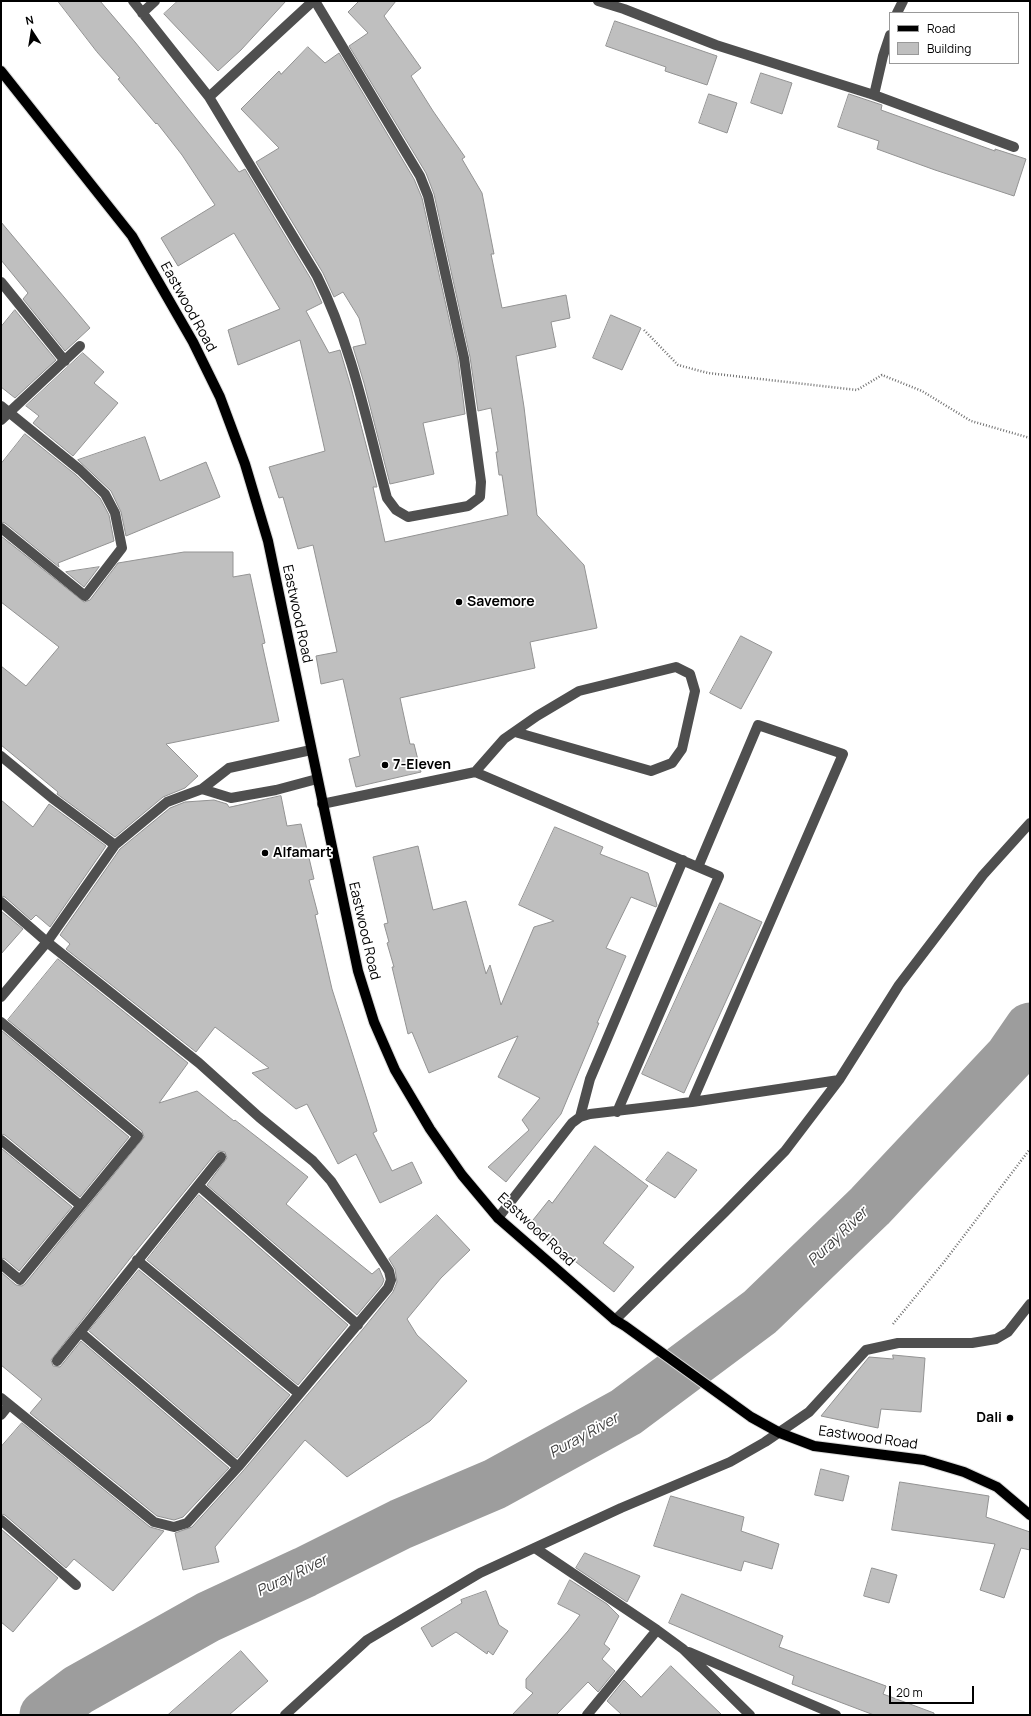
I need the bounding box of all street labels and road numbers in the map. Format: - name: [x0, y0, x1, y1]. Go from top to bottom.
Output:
- street label: Eastwood Road: [156, 259, 220, 355]
- street label: Eastwood Road: [278, 563, 316, 665]
- street label: Eastwood Road: [345, 880, 383, 982]
- street label: Eastwood Road: [494, 1190, 578, 1270]
- street label: Eastwood Road: [817, 1423, 919, 1453]

